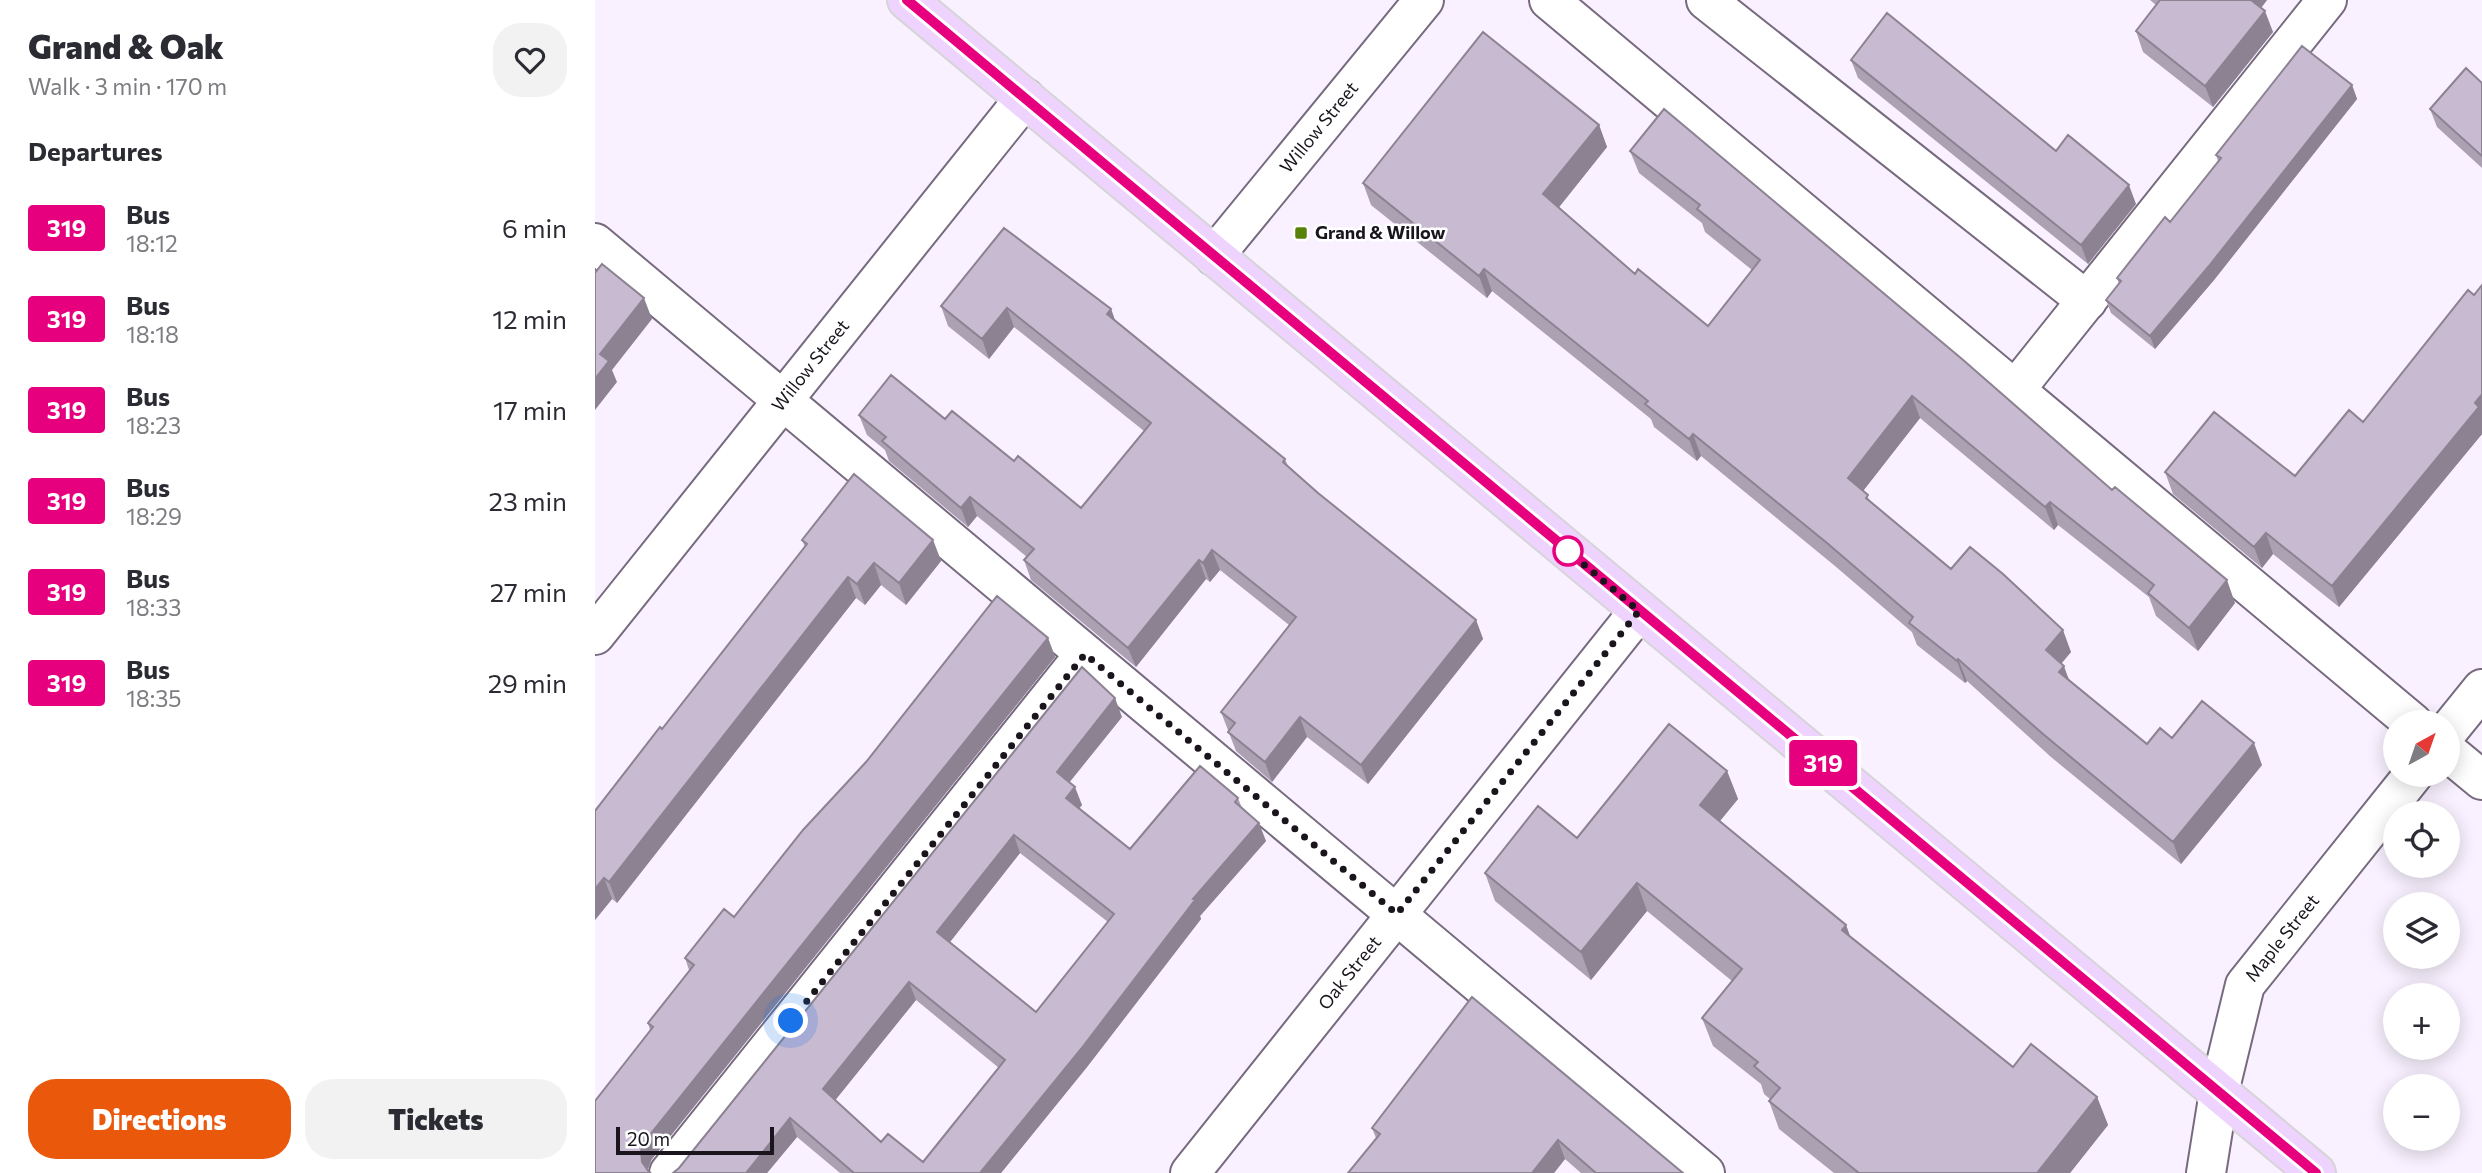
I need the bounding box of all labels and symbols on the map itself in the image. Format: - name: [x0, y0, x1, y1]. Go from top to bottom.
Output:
- street label: Willow Street: [1275, 77, 1362, 177]
- place label: Grand & Willow: [1315, 221, 1445, 243]
- marker: Grand & Willow: [1293, 225, 1309, 241]
- street label: Willow Street: [766, 315, 853, 415]
- unlabelled marker: [1553, 536, 1583, 566]
- north arrow: [2383, 710, 2461, 788]
- line badge: 319: [1783, 740, 1863, 786]
- street label: Maple Street: [2240, 890, 2323, 986]
- street label: Oak Street: [1313, 931, 1385, 1014]
- your location: [773, 1003, 808, 1038]
- scale bar: [616, 1124, 773, 1156]

